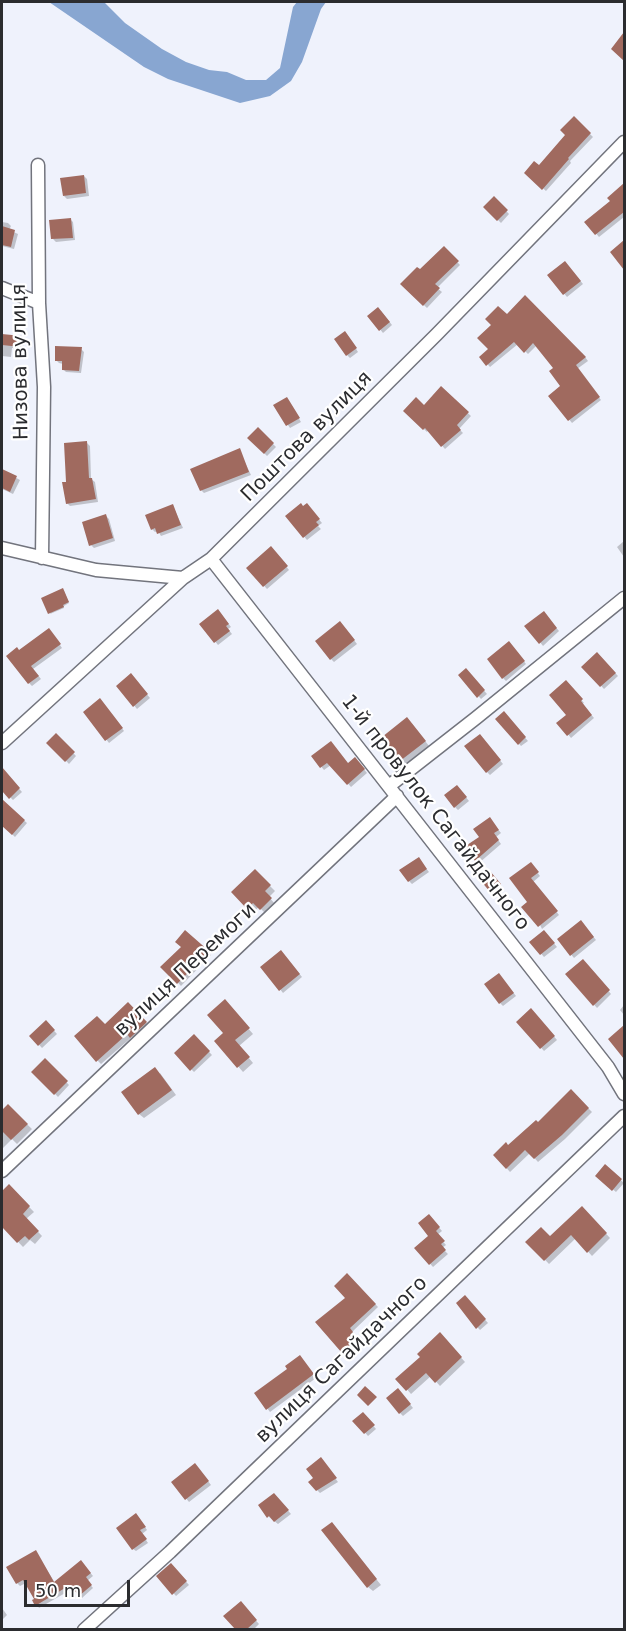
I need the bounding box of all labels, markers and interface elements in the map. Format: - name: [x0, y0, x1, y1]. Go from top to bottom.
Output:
- street label: Низова вулиця: [8, 284, 34, 440]
- street label: Поштова вулиця: [237, 367, 377, 507]
- street label: 1-й провулок Сагайдачного: [336, 690, 534, 936]
- street label: вулиця Перемоги: [110, 898, 262, 1042]
- street label: вулиця Сагайдачного: [251, 1272, 433, 1448]
- scale bar: [27, 1568, 134, 1606]
- text: 50 m: [35, 1580, 81, 1601]

